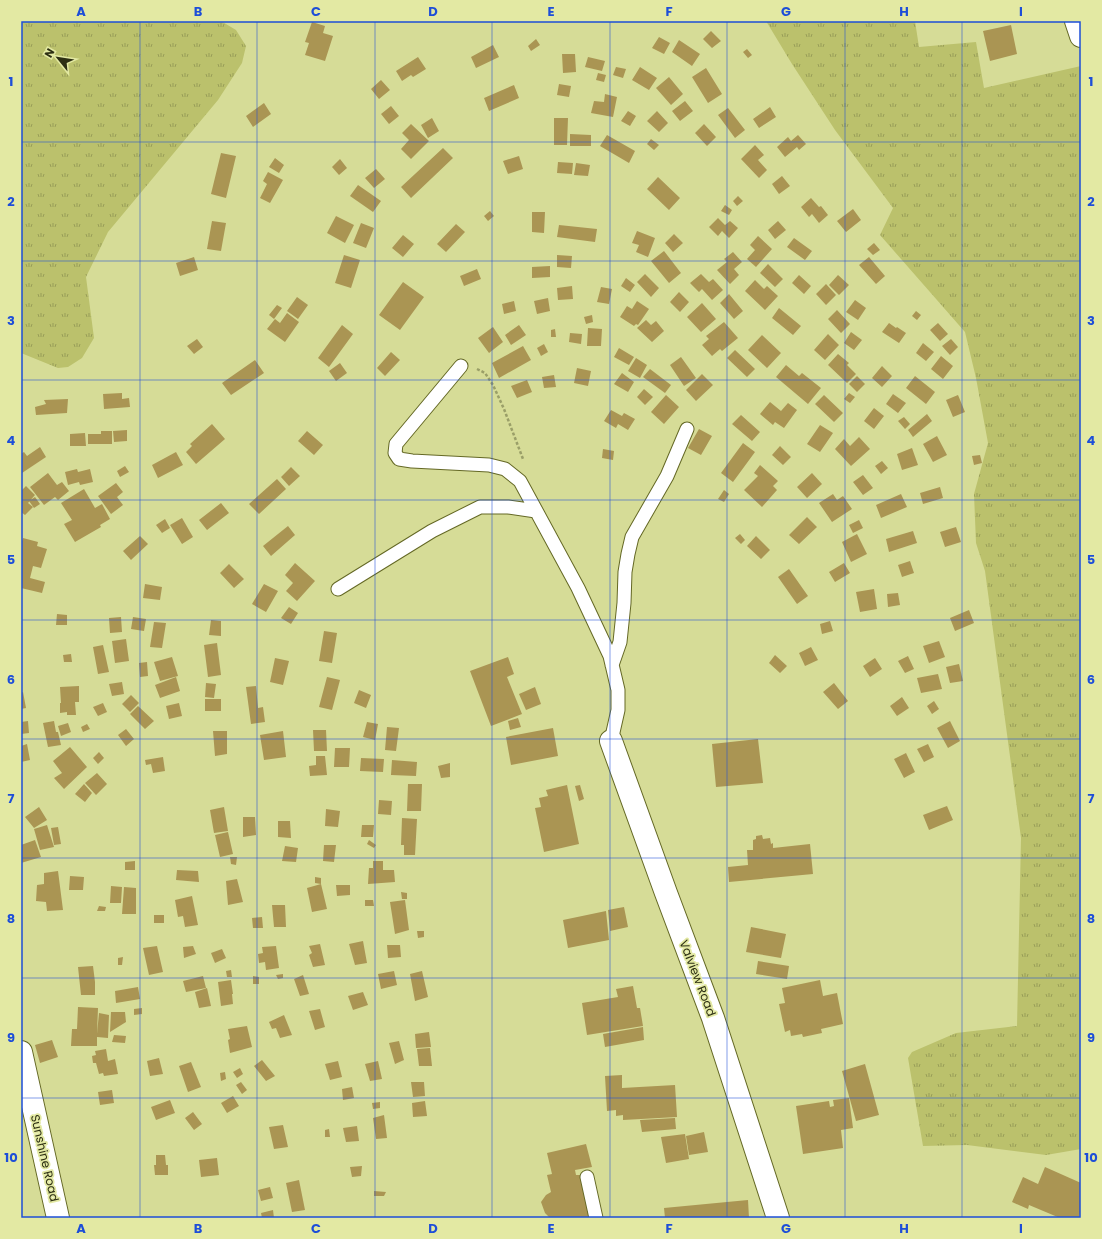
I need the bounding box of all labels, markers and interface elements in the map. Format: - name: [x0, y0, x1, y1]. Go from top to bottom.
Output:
- text: A: [76, 2, 86, 21]
- text: B: [194, 2, 203, 21]
- text: C: [311, 2, 321, 21]
- text: D: [428, 2, 438, 21]
- text: E: [547, 2, 555, 21]
- text: F: [665, 2, 673, 21]
- text: G: [781, 2, 791, 21]
- text: H: [899, 2, 909, 21]
- text: I: [1019, 2, 1023, 21]
- north arrow: [38, 38, 78, 78]
- text: N: [40, 45, 58, 61]
- text: 1: [9, 72, 13, 91]
- text: 1: [1089, 72, 1093, 91]
- text: 2: [7, 192, 15, 211]
- text: 2: [1087, 192, 1095, 211]
- text: 3: [7, 311, 15, 330]
- text: 3: [1087, 311, 1095, 330]
- text: 4: [7, 431, 16, 450]
- text: 4: [1087, 431, 1096, 450]
- text: 5: [7, 550, 15, 569]
- text: 5: [1087, 550, 1095, 569]
- text: 6: [7, 670, 15, 689]
- text: 6: [1087, 670, 1095, 689]
- text: 7: [8, 789, 15, 808]
- text: 7: [1088, 789, 1095, 808]
- text: 8: [7, 909, 15, 928]
- text: 8: [1087, 909, 1095, 928]
- street label: Valview Road: [676, 937, 720, 1019]
- text: 9: [7, 1028, 15, 1047]
- text: 9: [1087, 1028, 1095, 1047]
- street label: Sunshine Road: [27, 1113, 63, 1203]
- text: 10: [4, 1148, 18, 1167]
- text: 10: [1084, 1148, 1098, 1167]
- text: A: [76, 1219, 86, 1238]
- text: B: [194, 1219, 203, 1238]
- text: C: [311, 1219, 321, 1238]
- text: D: [428, 1219, 438, 1238]
- text: E: [547, 1219, 555, 1238]
- text: F: [665, 1219, 673, 1238]
- text: G: [781, 1219, 791, 1238]
- text: H: [899, 1219, 909, 1238]
- text: I: [1019, 1219, 1023, 1238]

